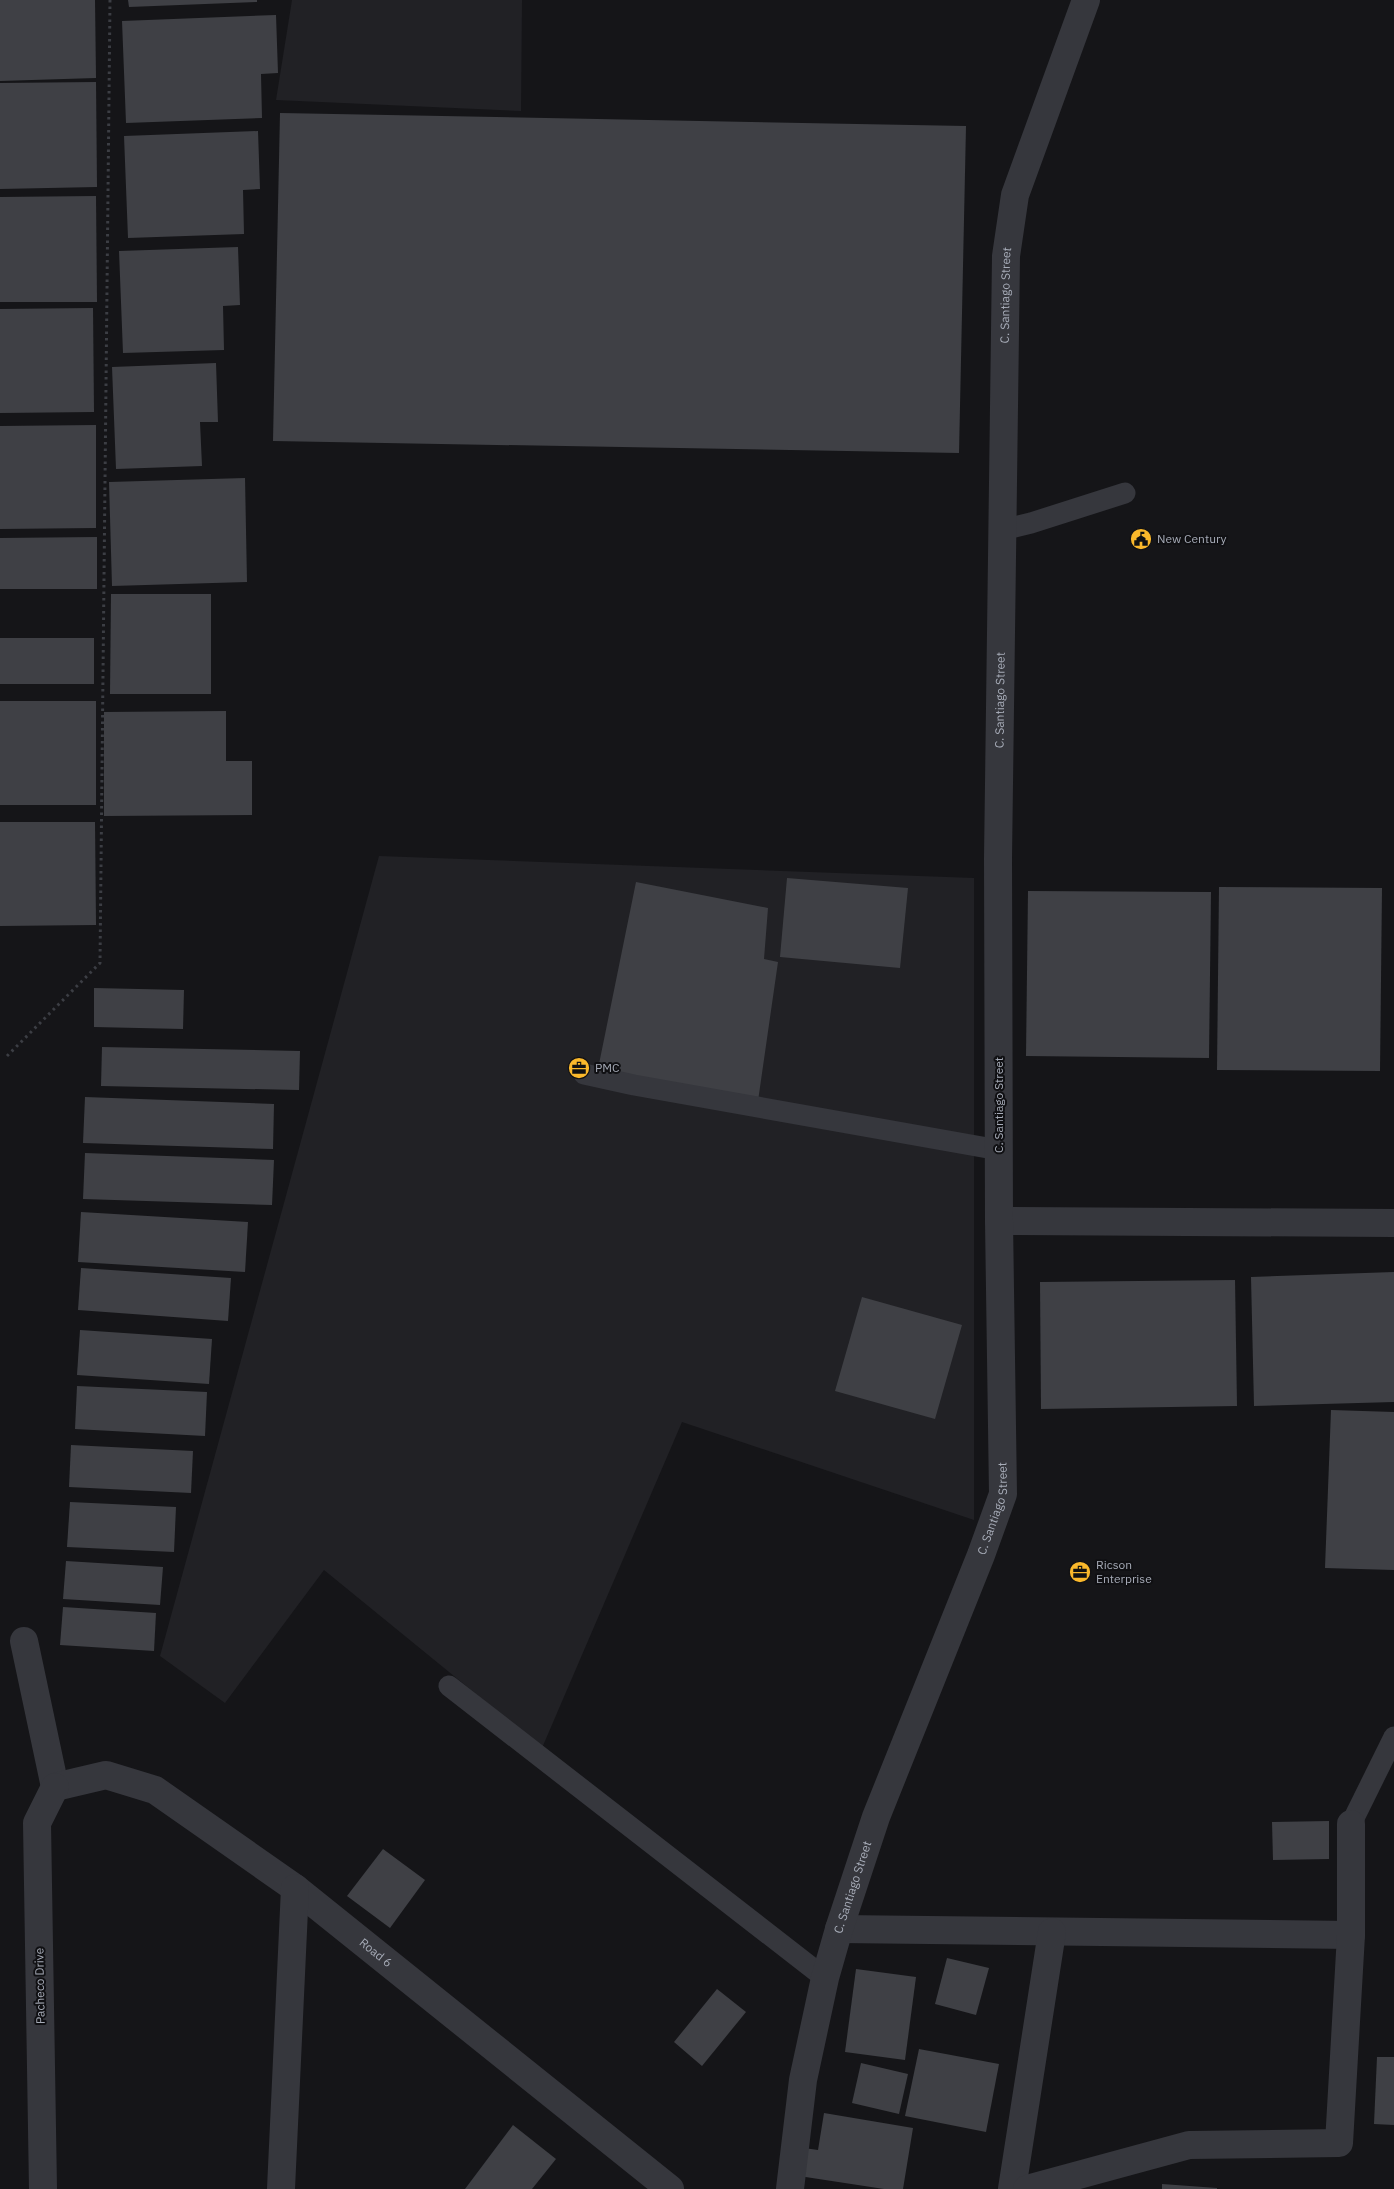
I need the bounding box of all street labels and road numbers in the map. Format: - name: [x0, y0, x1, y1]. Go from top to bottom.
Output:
- street label: C. Santiago Street: [997, 246, 1014, 343]
- street label: C. Santiago Street: [991, 652, 1008, 748]
- street label: C. Santiago Street: [991, 1057, 1006, 1153]
- street label: C. Santiago Street: [974, 1462, 1010, 1557]
- street label: C. Santiago Street: [830, 1839, 875, 1935]
- street label: Road 6: [357, 1935, 395, 1970]
- street label: Pacheco Drive: [31, 1947, 48, 2024]

